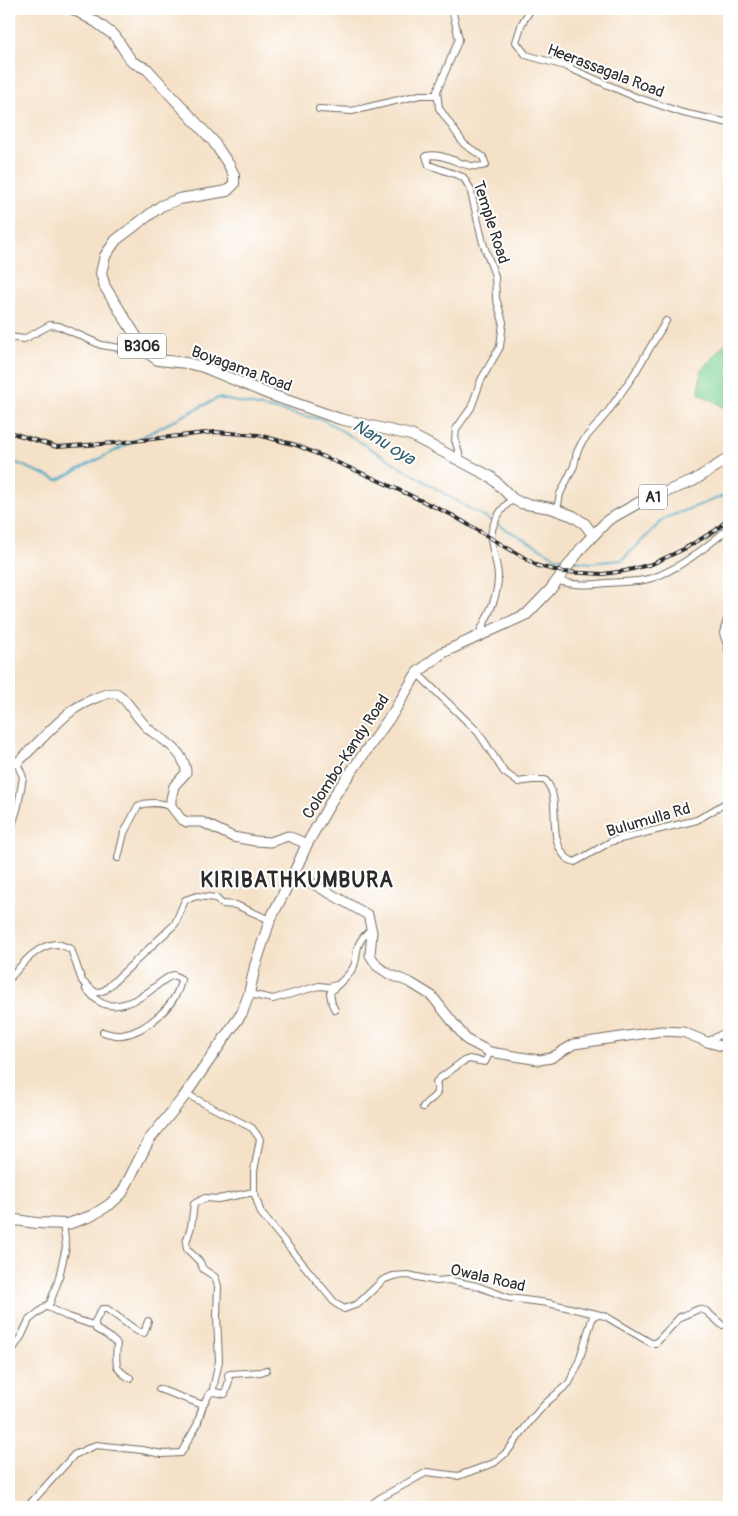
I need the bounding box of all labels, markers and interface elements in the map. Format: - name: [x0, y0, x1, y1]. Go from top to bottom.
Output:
- street label: Heerassagala Road: [544, 39, 667, 102]
- street label: Temple Road: [468, 178, 514, 266]
- road number: B306: [118, 334, 166, 358]
- street label: Boyagama Road: [189, 341, 295, 396]
- water label: Nanu oya: [348, 414, 420, 471]
- road number: A1: [639, 484, 667, 510]
- street label: Colombo-Kandy Road: [298, 690, 394, 823]
- street label: Bulumulla Rd: [604, 798, 693, 841]
- district label: KIRIBATHKUMBURA: [200, 867, 394, 894]
- street label: Owala Road: [448, 1260, 527, 1296]

